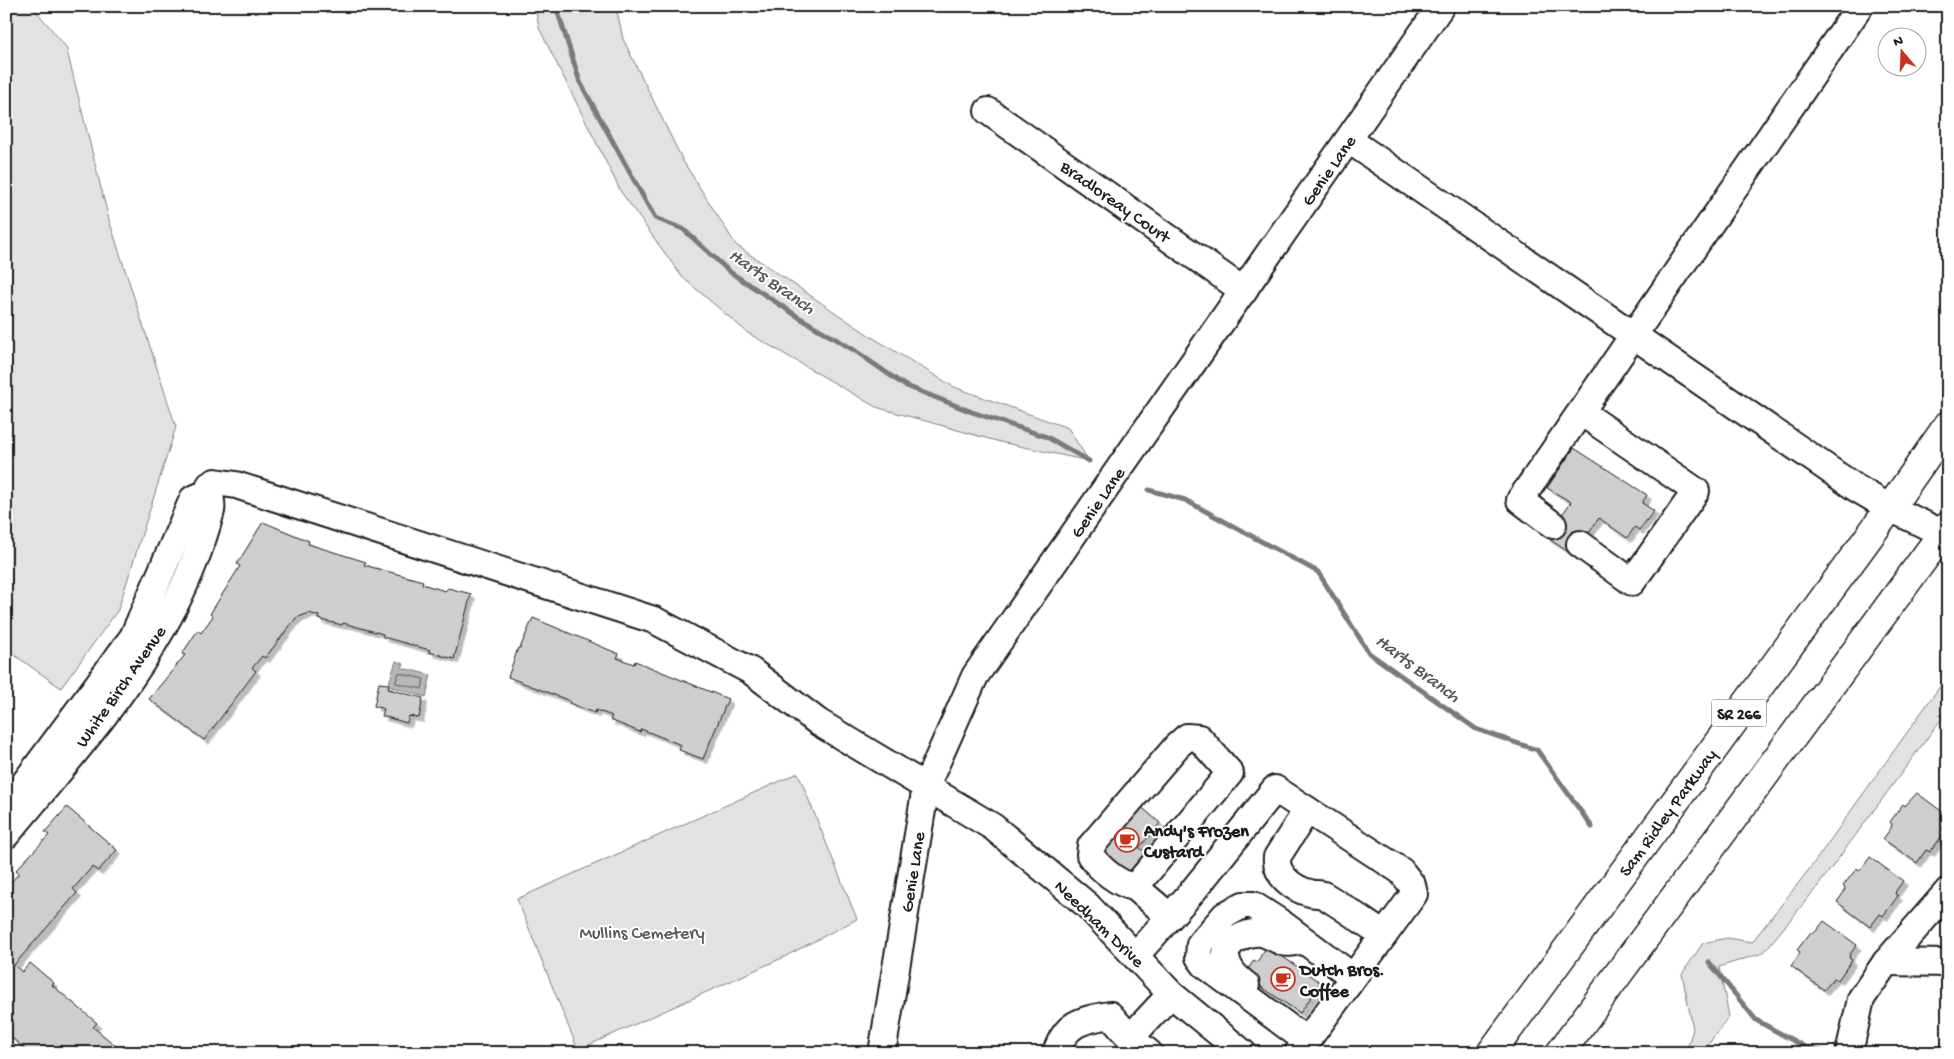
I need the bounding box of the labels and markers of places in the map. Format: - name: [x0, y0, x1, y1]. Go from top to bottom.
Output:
- place label: Andy's Frozen Custard: [1143, 822, 1249, 864]
- cafe icon: Andy's Frozen Custard: [1114, 827, 1140, 853]
- place label: Dutch Bros. Coffee: [1298, 961, 1385, 1003]
- cafe icon: Dutch Bros. Coffee: [1270, 966, 1296, 992]

